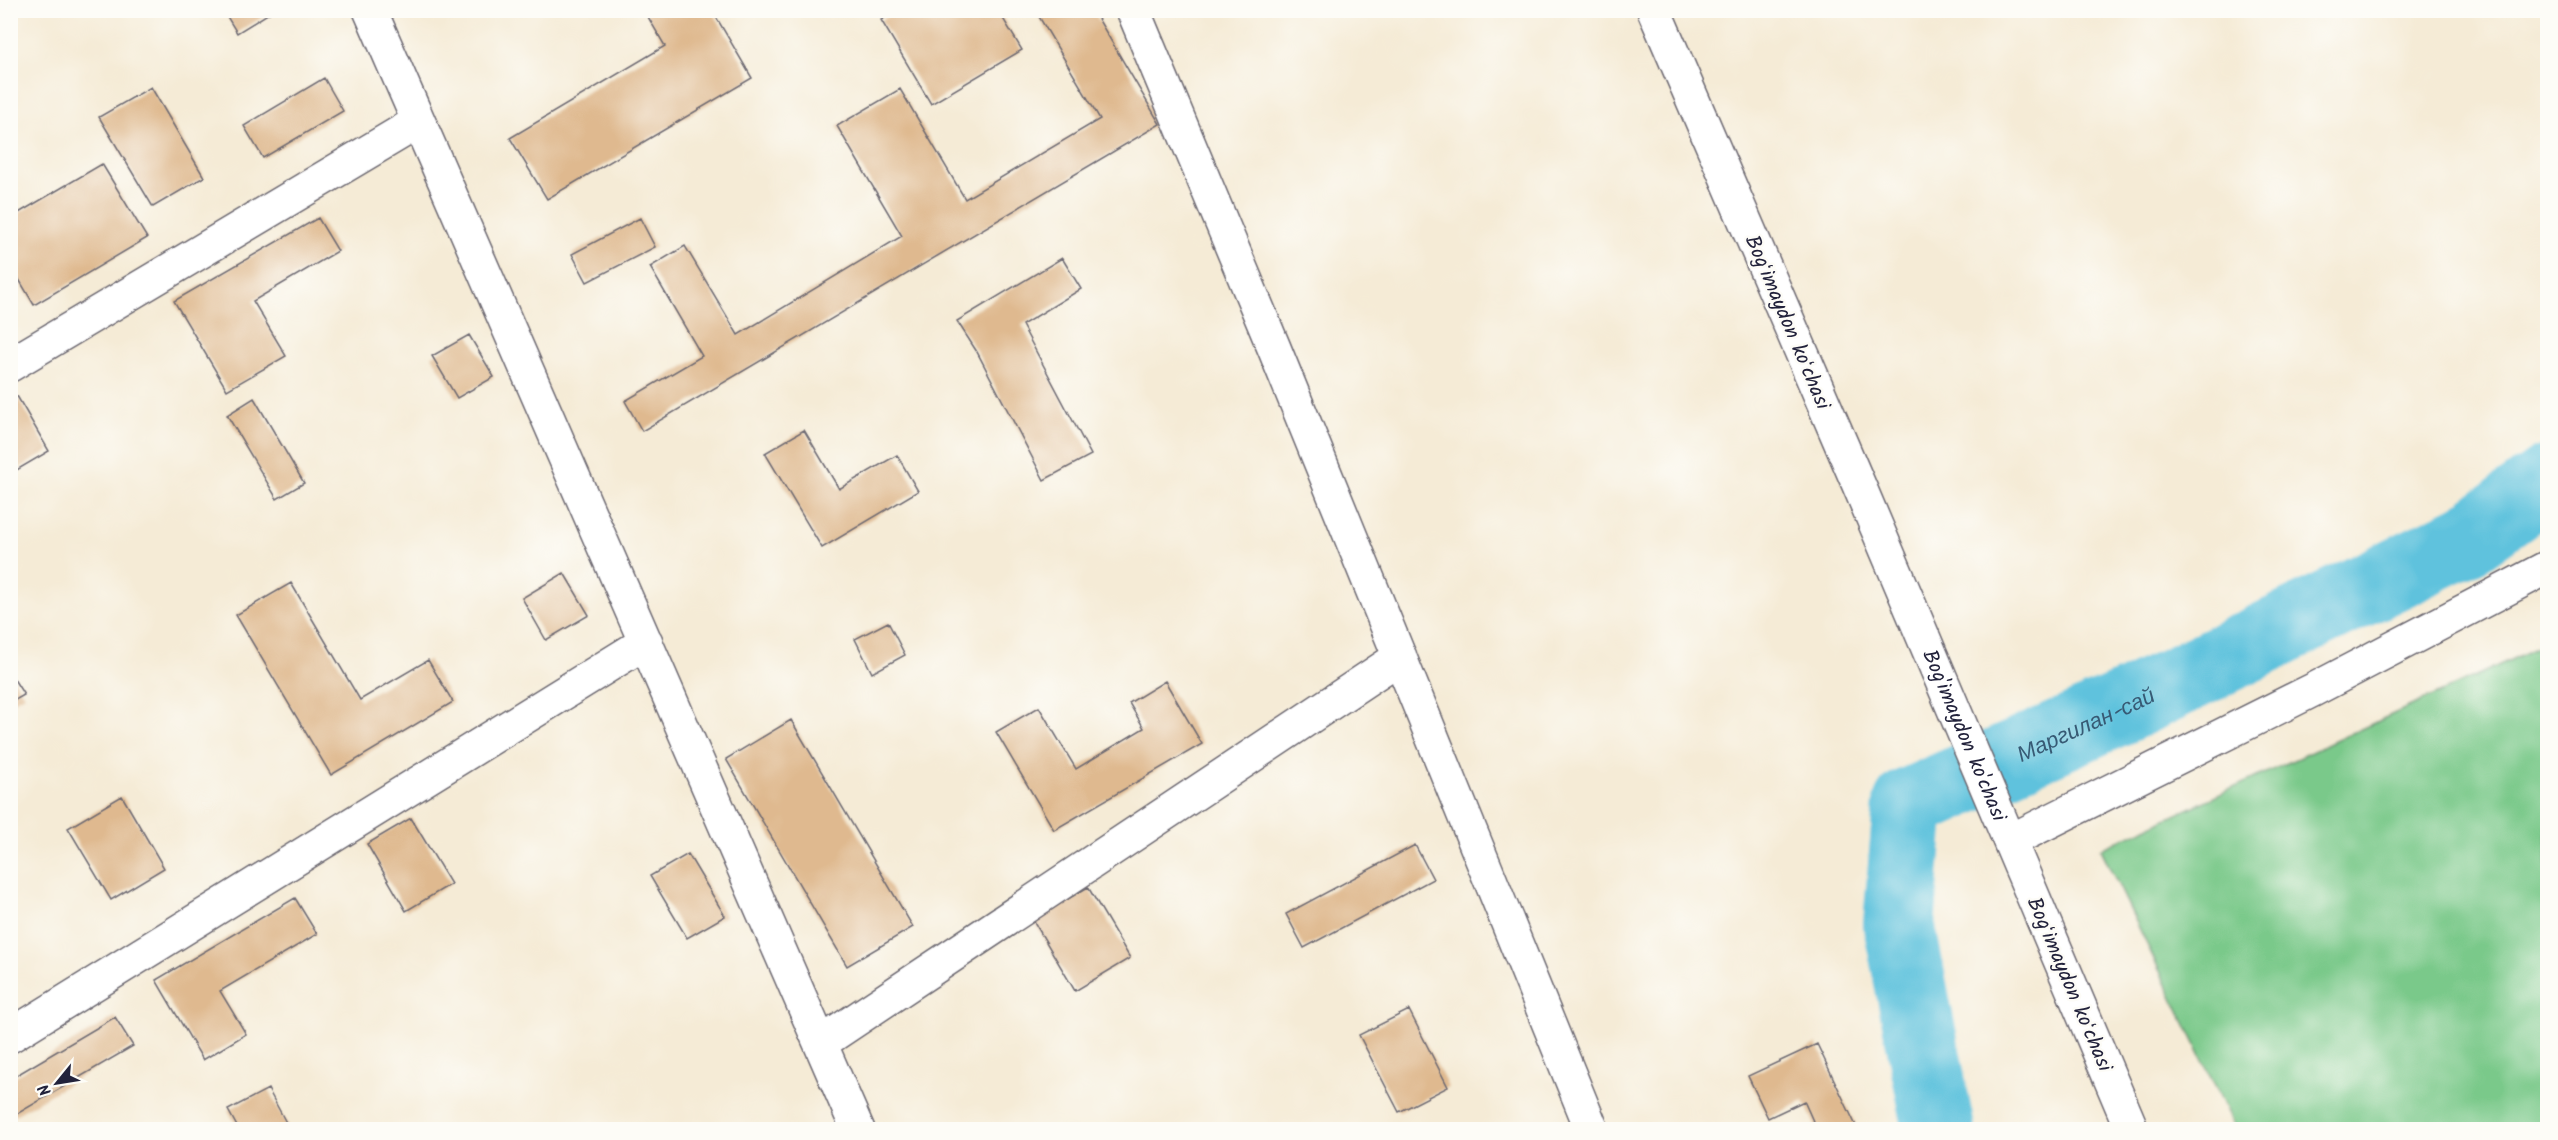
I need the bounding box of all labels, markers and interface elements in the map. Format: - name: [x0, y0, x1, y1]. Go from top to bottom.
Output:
- street label: Bogʻimaydon koʻchasi: [1735, 230, 1839, 416]
- street label: Bog'imaydon ko'chasi: [1912, 645, 2015, 828]
- water label: Маргилан-сай: [2012, 680, 2162, 773]
- street label: Bogʻimaydon koʻchasi: [2017, 892, 2121, 1078]
- north arrow: [27, 1053, 87, 1113]
- text: N: [32, 1079, 59, 1100]

